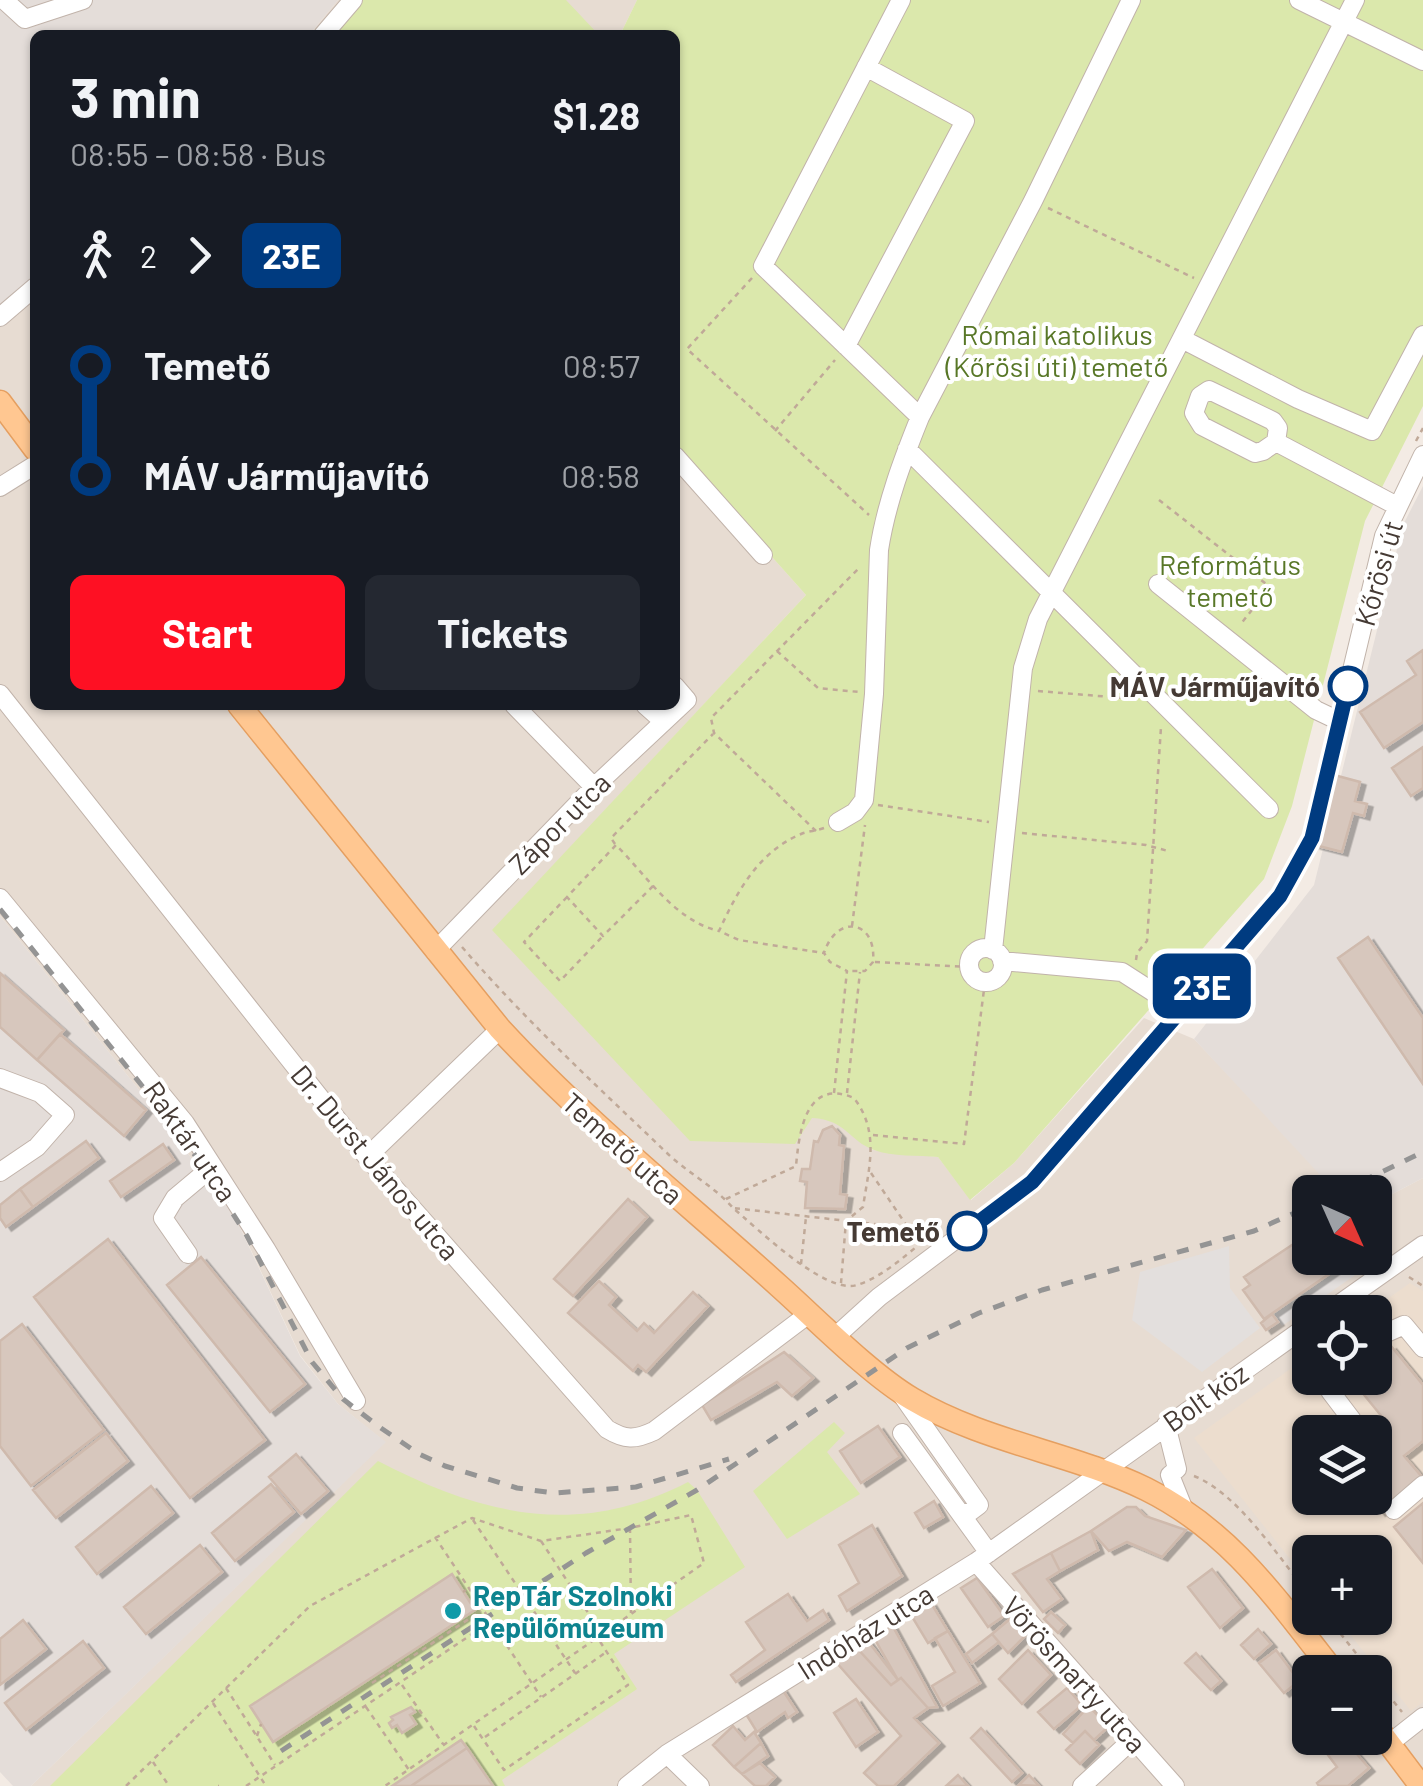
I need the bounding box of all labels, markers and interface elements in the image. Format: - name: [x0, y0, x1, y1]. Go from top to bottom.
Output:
- text: 3 min: [70, 63, 201, 129]
- text: $1.28: [553, 92, 640, 138]
- text: 08:55 – 08:58 · Bus: [70, 134, 326, 172]
- icon: walk: [70, 228, 125, 283]
- icon: forward: [172, 228, 227, 283]
- text: 23E: [262, 234, 321, 276]
- text: 2: [140, 236, 157, 274]
- park label: Római katolikus (Kőrösi úti) temető: [945, 317, 1168, 383]
- text: Temető: [144, 342, 271, 388]
- text: 08:57: [563, 346, 640, 384]
- text: MÁV Járműjavító: [144, 452, 429, 498]
- text: 08:58: [561, 456, 640, 494]
- street label: Kőrösi út: [1347, 516, 1409, 630]
- park label: Református temető: [1159, 547, 1301, 613]
- button: Start: [70, 575, 345, 690]
- button: Tickets: [365, 575, 640, 690]
- marker: MÁV Járműjavító: [1329, 667, 1367, 705]
- place label: MÁV Járműjavító: [1110, 669, 1320, 703]
- street label: Zápor utca: [501, 765, 617, 881]
- line badge: 23E: [1144, 954, 1260, 1018]
- text: 23E: [1173, 965, 1231, 1007]
- street label: Dr. Durst János utca: [284, 1057, 468, 1267]
- street label: Raktár utca: [137, 1074, 245, 1208]
- street label: Temető utca: [556, 1085, 690, 1211]
- north arrow: [1292, 1175, 1392, 1275]
- map controls: [1292, 1175, 1392, 1755]
- marker: Temető: [948, 1212, 986, 1250]
- place label: Temető: [847, 1214, 940, 1248]
- button: locate: [1292, 1295, 1392, 1395]
- street label: Bolt köz: [1156, 1356, 1254, 1438]
- button: layers: [1292, 1415, 1392, 1515]
- button: +: [1292, 1535, 1392, 1635]
- street label: Indóház utca: [791, 1576, 939, 1686]
- place label: RepTár Szolnoki Repülőmúzeum: [473, 1578, 673, 1644]
- street label: Vörösmarty utca: [996, 1589, 1154, 1759]
- marker: RepTár Szolnoki Repülőmúzeum: [442, 1600, 464, 1622]
- button: −: [1292, 1655, 1392, 1755]

